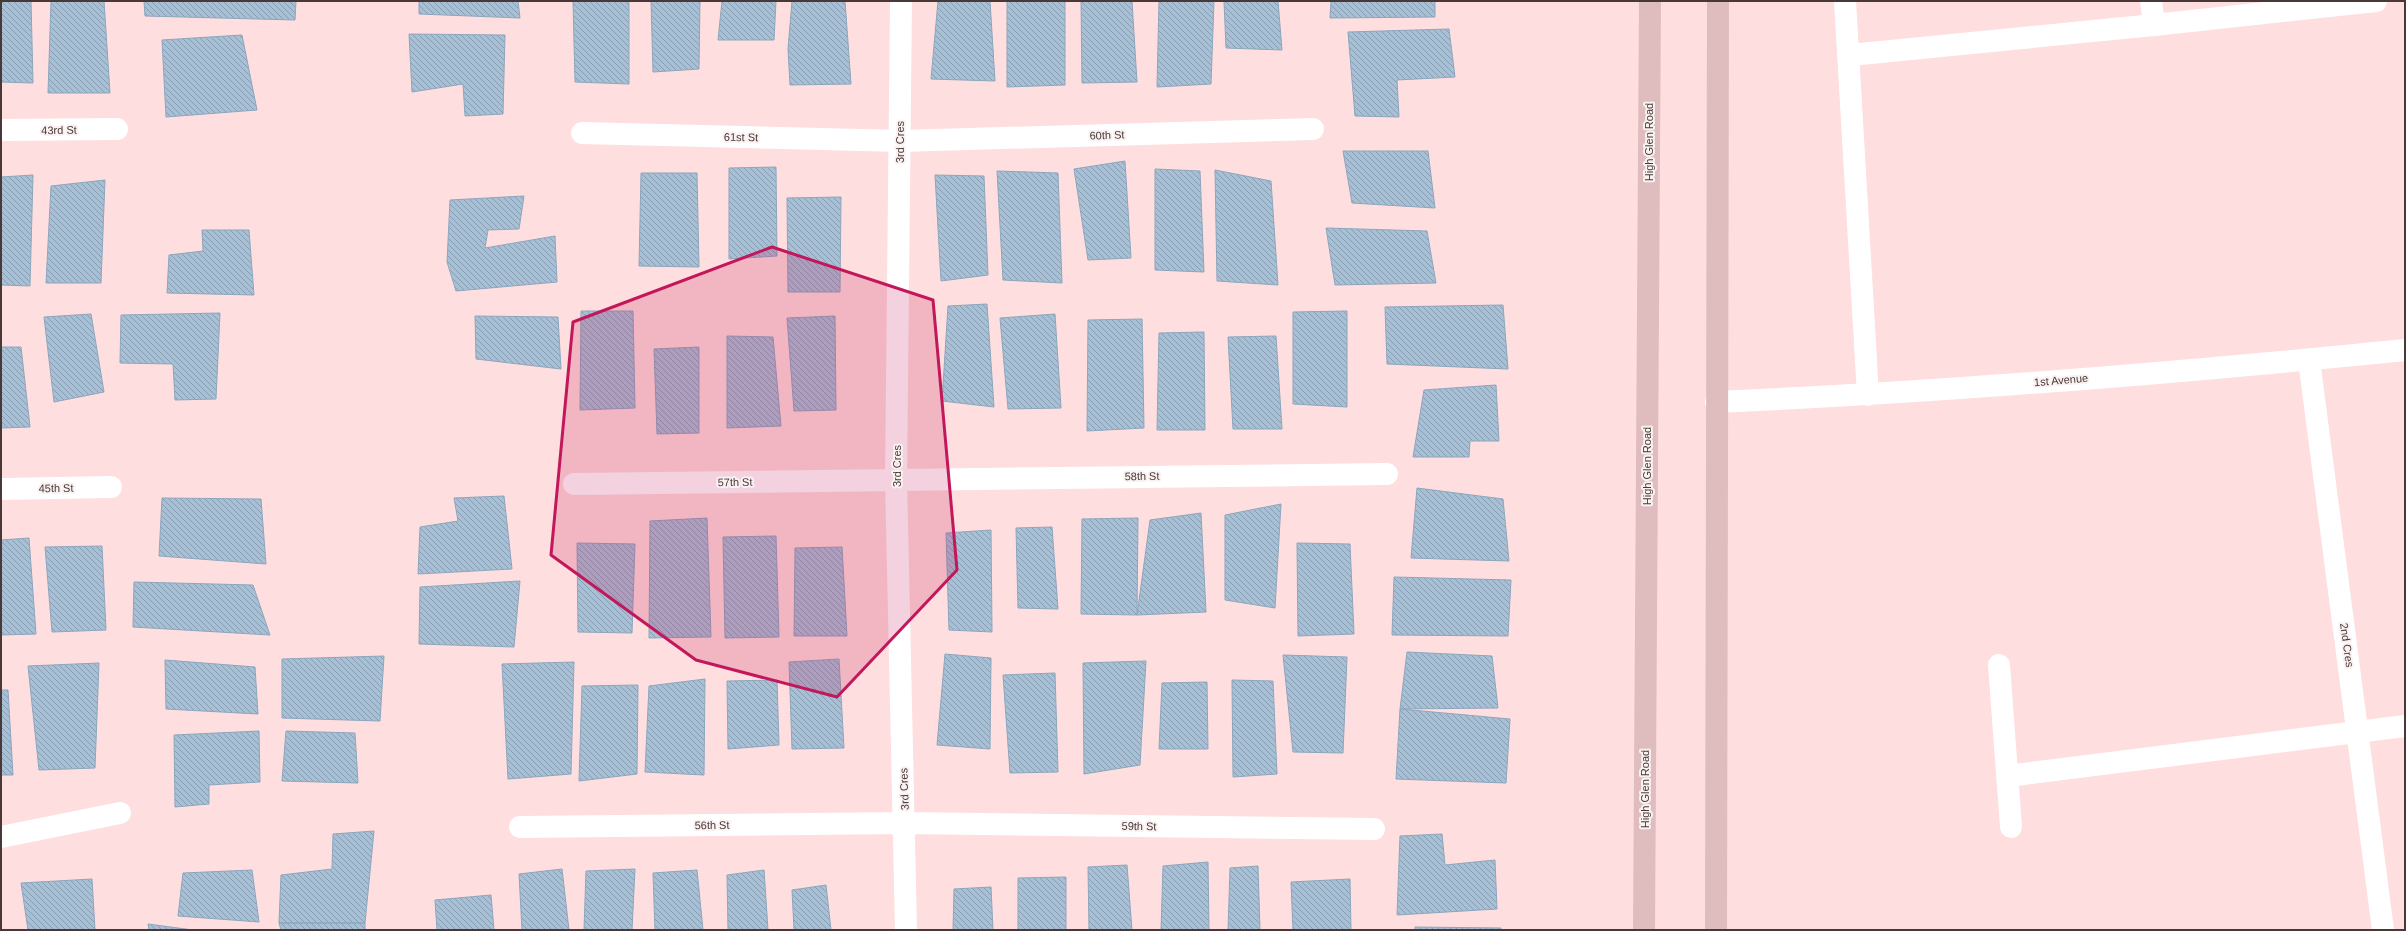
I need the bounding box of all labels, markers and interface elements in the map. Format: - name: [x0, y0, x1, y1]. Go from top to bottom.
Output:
- street label: High Glen Road: [1643, 103, 1655, 181]
- street label: 3rd Cres: [894, 120, 906, 163]
- street label: 43rd St: [41, 124, 77, 136]
- street label: 60th St: [1089, 128, 1125, 142]
- street label: 61st St: [724, 131, 758, 143]
- street label: 1st Avenue: [2033, 372, 2089, 388]
- street label: High Glen Road: [1641, 427, 1653, 505]
- street label: 3rd Cres: [891, 444, 903, 487]
- street label: 58th St: [1124, 470, 1160, 482]
- street label: 57th St: [717, 476, 753, 488]
- street label: 45th St: [38, 482, 74, 494]
- street label: 2nd Cres: [2338, 622, 2356, 668]
- street label: High Glen Road: [1639, 750, 1651, 828]
- street label: 3rd Cres: [897, 767, 911, 810]
- street label: 56th St: [694, 819, 730, 831]
- street label: 59th St: [1121, 820, 1157, 832]

